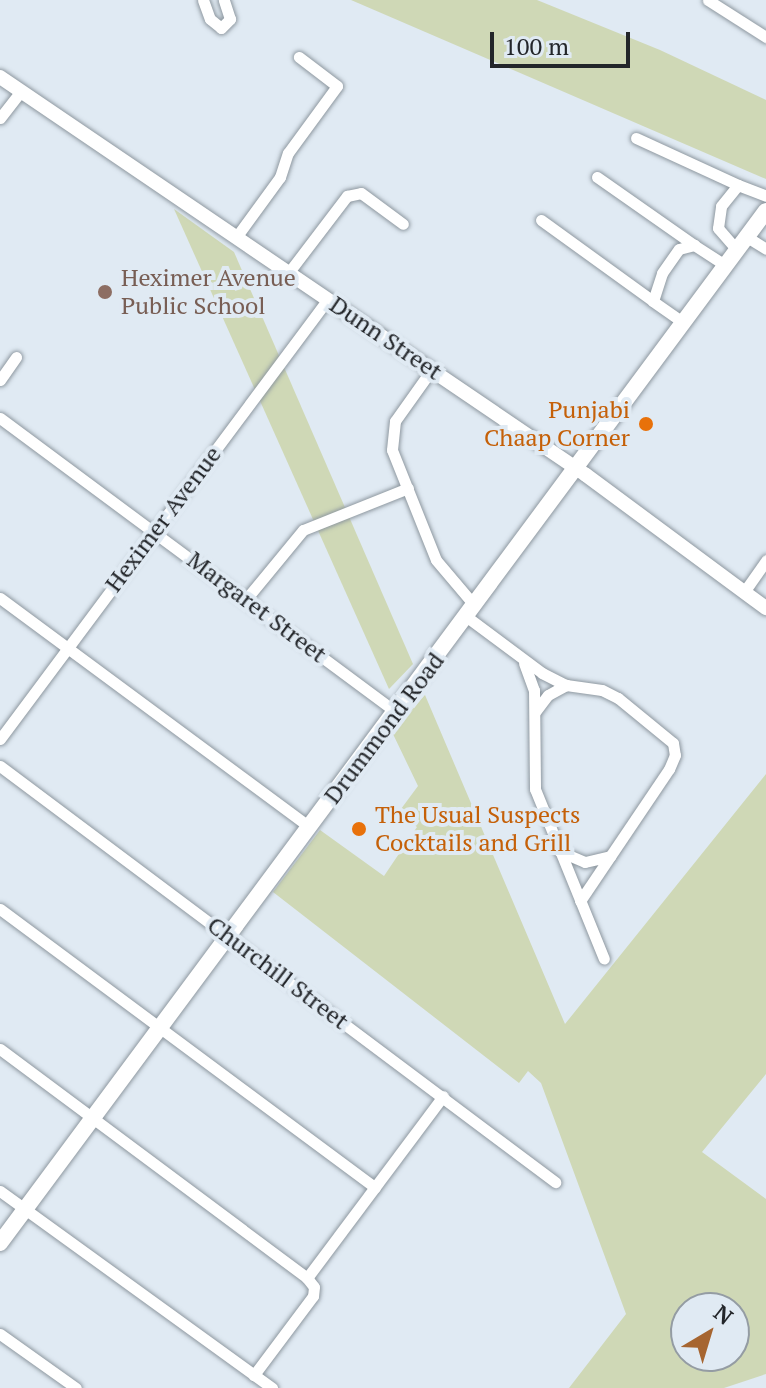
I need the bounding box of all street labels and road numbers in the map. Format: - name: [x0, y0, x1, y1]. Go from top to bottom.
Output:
- street label: Dunn Street: [324, 290, 448, 386]
- street label: Heximer Avenue: [99, 440, 227, 598]
- street label: Margaret Street: [182, 545, 332, 669]
- street label: Drummond Road: [318, 647, 450, 809]
- street label: Churchill Street: [202, 911, 354, 1035]

